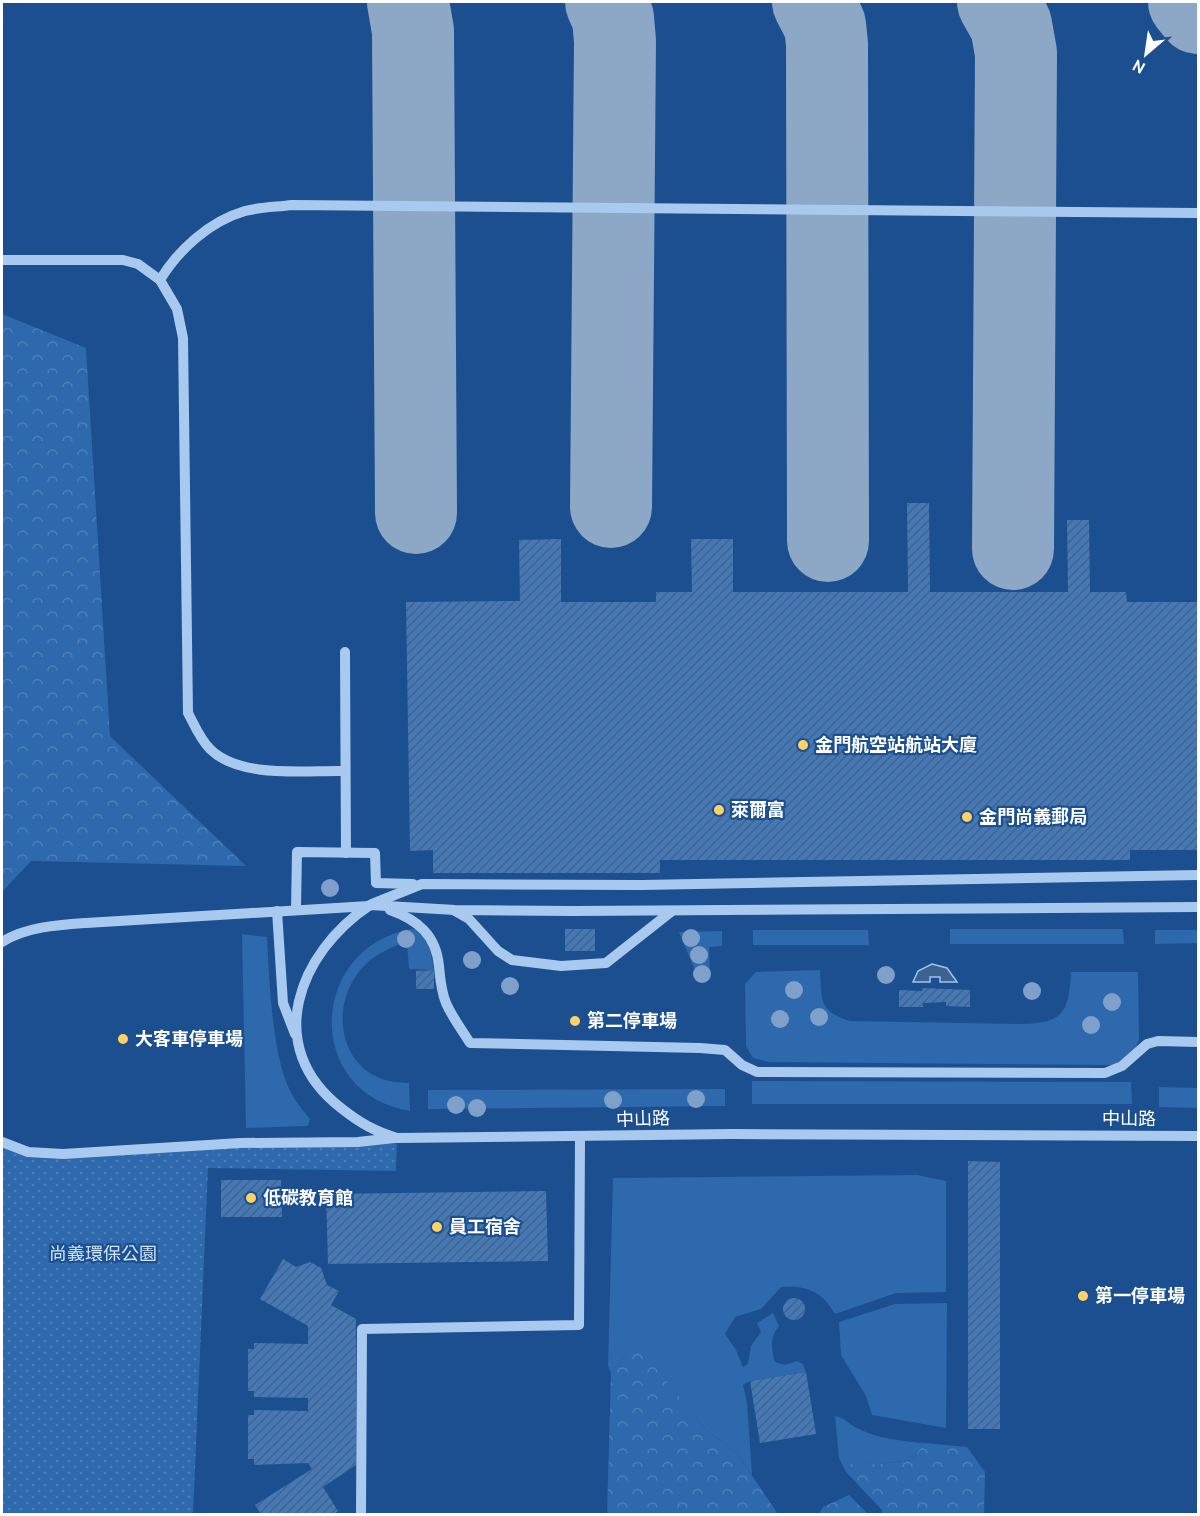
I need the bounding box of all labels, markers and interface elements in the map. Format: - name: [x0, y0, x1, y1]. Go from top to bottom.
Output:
- north arrow: [1116, 24, 1176, 84]
- text: N: [1129, 56, 1149, 78]
- place label: 金門航空站航站大廈: [815, 734, 977, 756]
- marker: 金門航空站航站大廈: [796, 738, 810, 752]
- place label: 萊爾富: [731, 799, 785, 821]
- marker: 萊爾富: [712, 803, 726, 817]
- place label: 金門尚義郵局: [979, 806, 1087, 828]
- marker: 金門尚義郵局: [960, 810, 974, 824]
- place label: 第二停車場: [587, 1010, 677, 1032]
- marker: 第二停車場: [568, 1014, 582, 1028]
- place label: 大客車停車場: [135, 1028, 243, 1050]
- marker: 大客車停車場: [116, 1032, 130, 1046]
- street label: 中山路: [616, 1107, 670, 1131]
- street label: 中山路: [1102, 1108, 1156, 1130]
- place label: 低碳教育館: [263, 1187, 353, 1209]
- marker: 低碳教育館: [244, 1191, 258, 1205]
- place label: 員工宿舍: [449, 1216, 521, 1238]
- marker: 員工宿舍: [430, 1220, 444, 1234]
- park label: 尚義環保公園: [49, 1243, 157, 1265]
- place label: 第一停車場: [1095, 1285, 1185, 1307]
- marker: 第一停車場: [1076, 1289, 1090, 1303]

